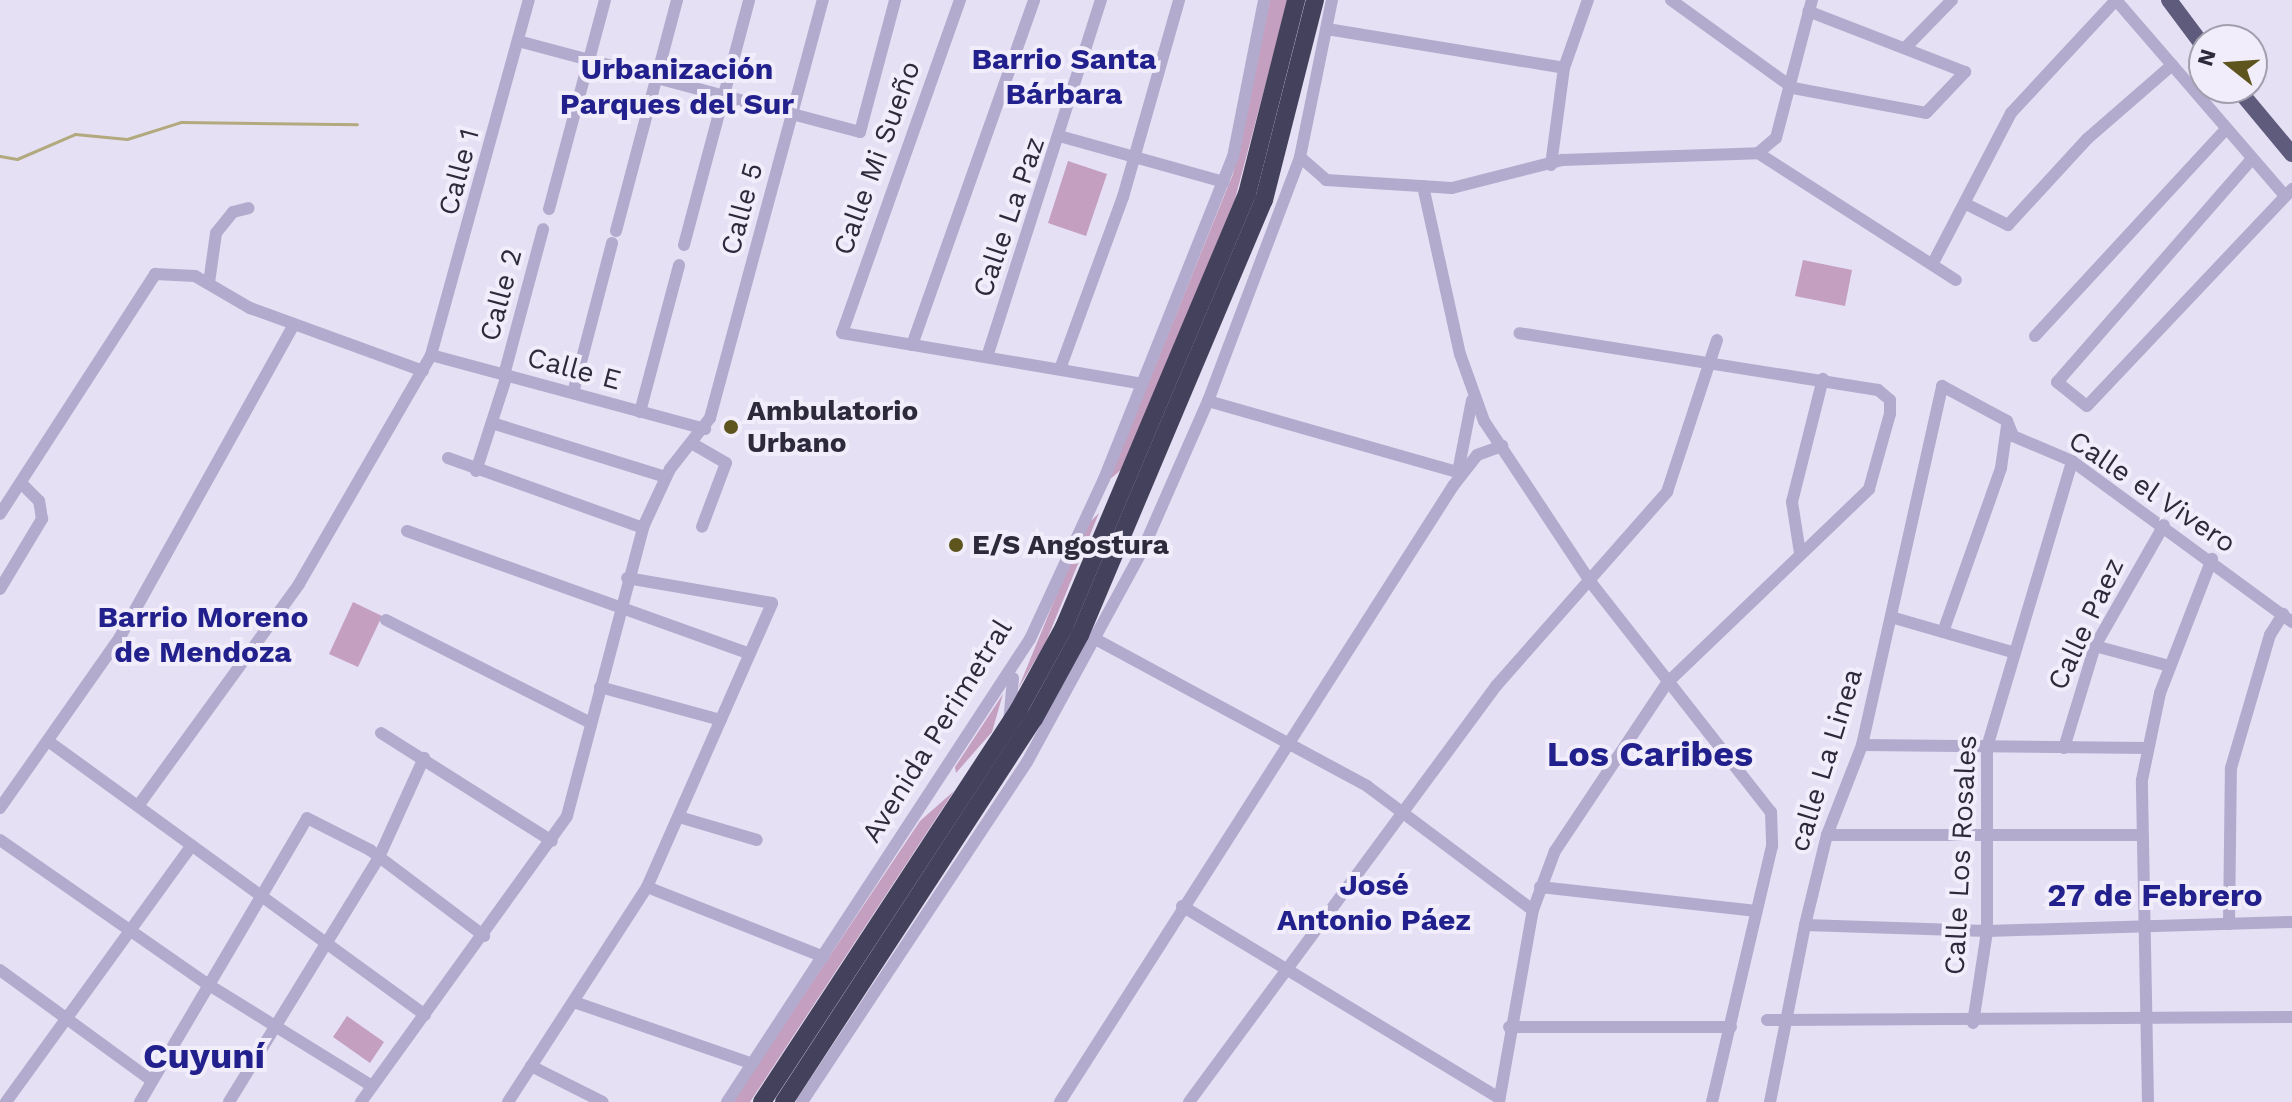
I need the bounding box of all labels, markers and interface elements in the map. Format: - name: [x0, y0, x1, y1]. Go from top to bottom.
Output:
- north arrow: [2188, 24, 2268, 104]
- district label: Barrio Santa Bárbara: [972, 41, 1156, 112]
- text: N: [2192, 46, 2221, 69]
- district label: Urbanización Parques del Sur: [560, 51, 794, 122]
- street label: Calle Mi Sueño: [826, 56, 928, 260]
- street label: Calle 1: [431, 125, 487, 219]
- street label: Calle La Paz: [966, 132, 1052, 302]
- street label: Calle 5: [714, 159, 770, 259]
- street label: Calle 2: [473, 245, 529, 345]
- street label: Calle E: [523, 340, 625, 398]
- place label: Ambulatorio Urbano: [747, 394, 918, 460]
- marker: Ambulatorio Urbano: [722, 418, 740, 436]
- street label: Calle el Vivero: [2061, 423, 2243, 561]
- place label: E/S Angostura: [972, 528, 1170, 562]
- marker: E/S Angostura: [947, 536, 965, 554]
- street label: Calle Paez: [2041, 553, 2131, 695]
- district label: Barrio Moreno de Mendoza: [98, 599, 308, 670]
- street label: Avenida Perimetral: [855, 613, 1019, 849]
- street label: calle La Linea: [1782, 664, 1870, 856]
- district label: Los Caribes: [1547, 733, 1753, 777]
- street label: Calle Los Rosales: [1938, 734, 1984, 976]
- district label: José Antonio Páez: [1277, 867, 1471, 938]
- district label: 27 de Febrero: [2047, 876, 2263, 914]
- district label: Cuyuní: [143, 1035, 265, 1079]

